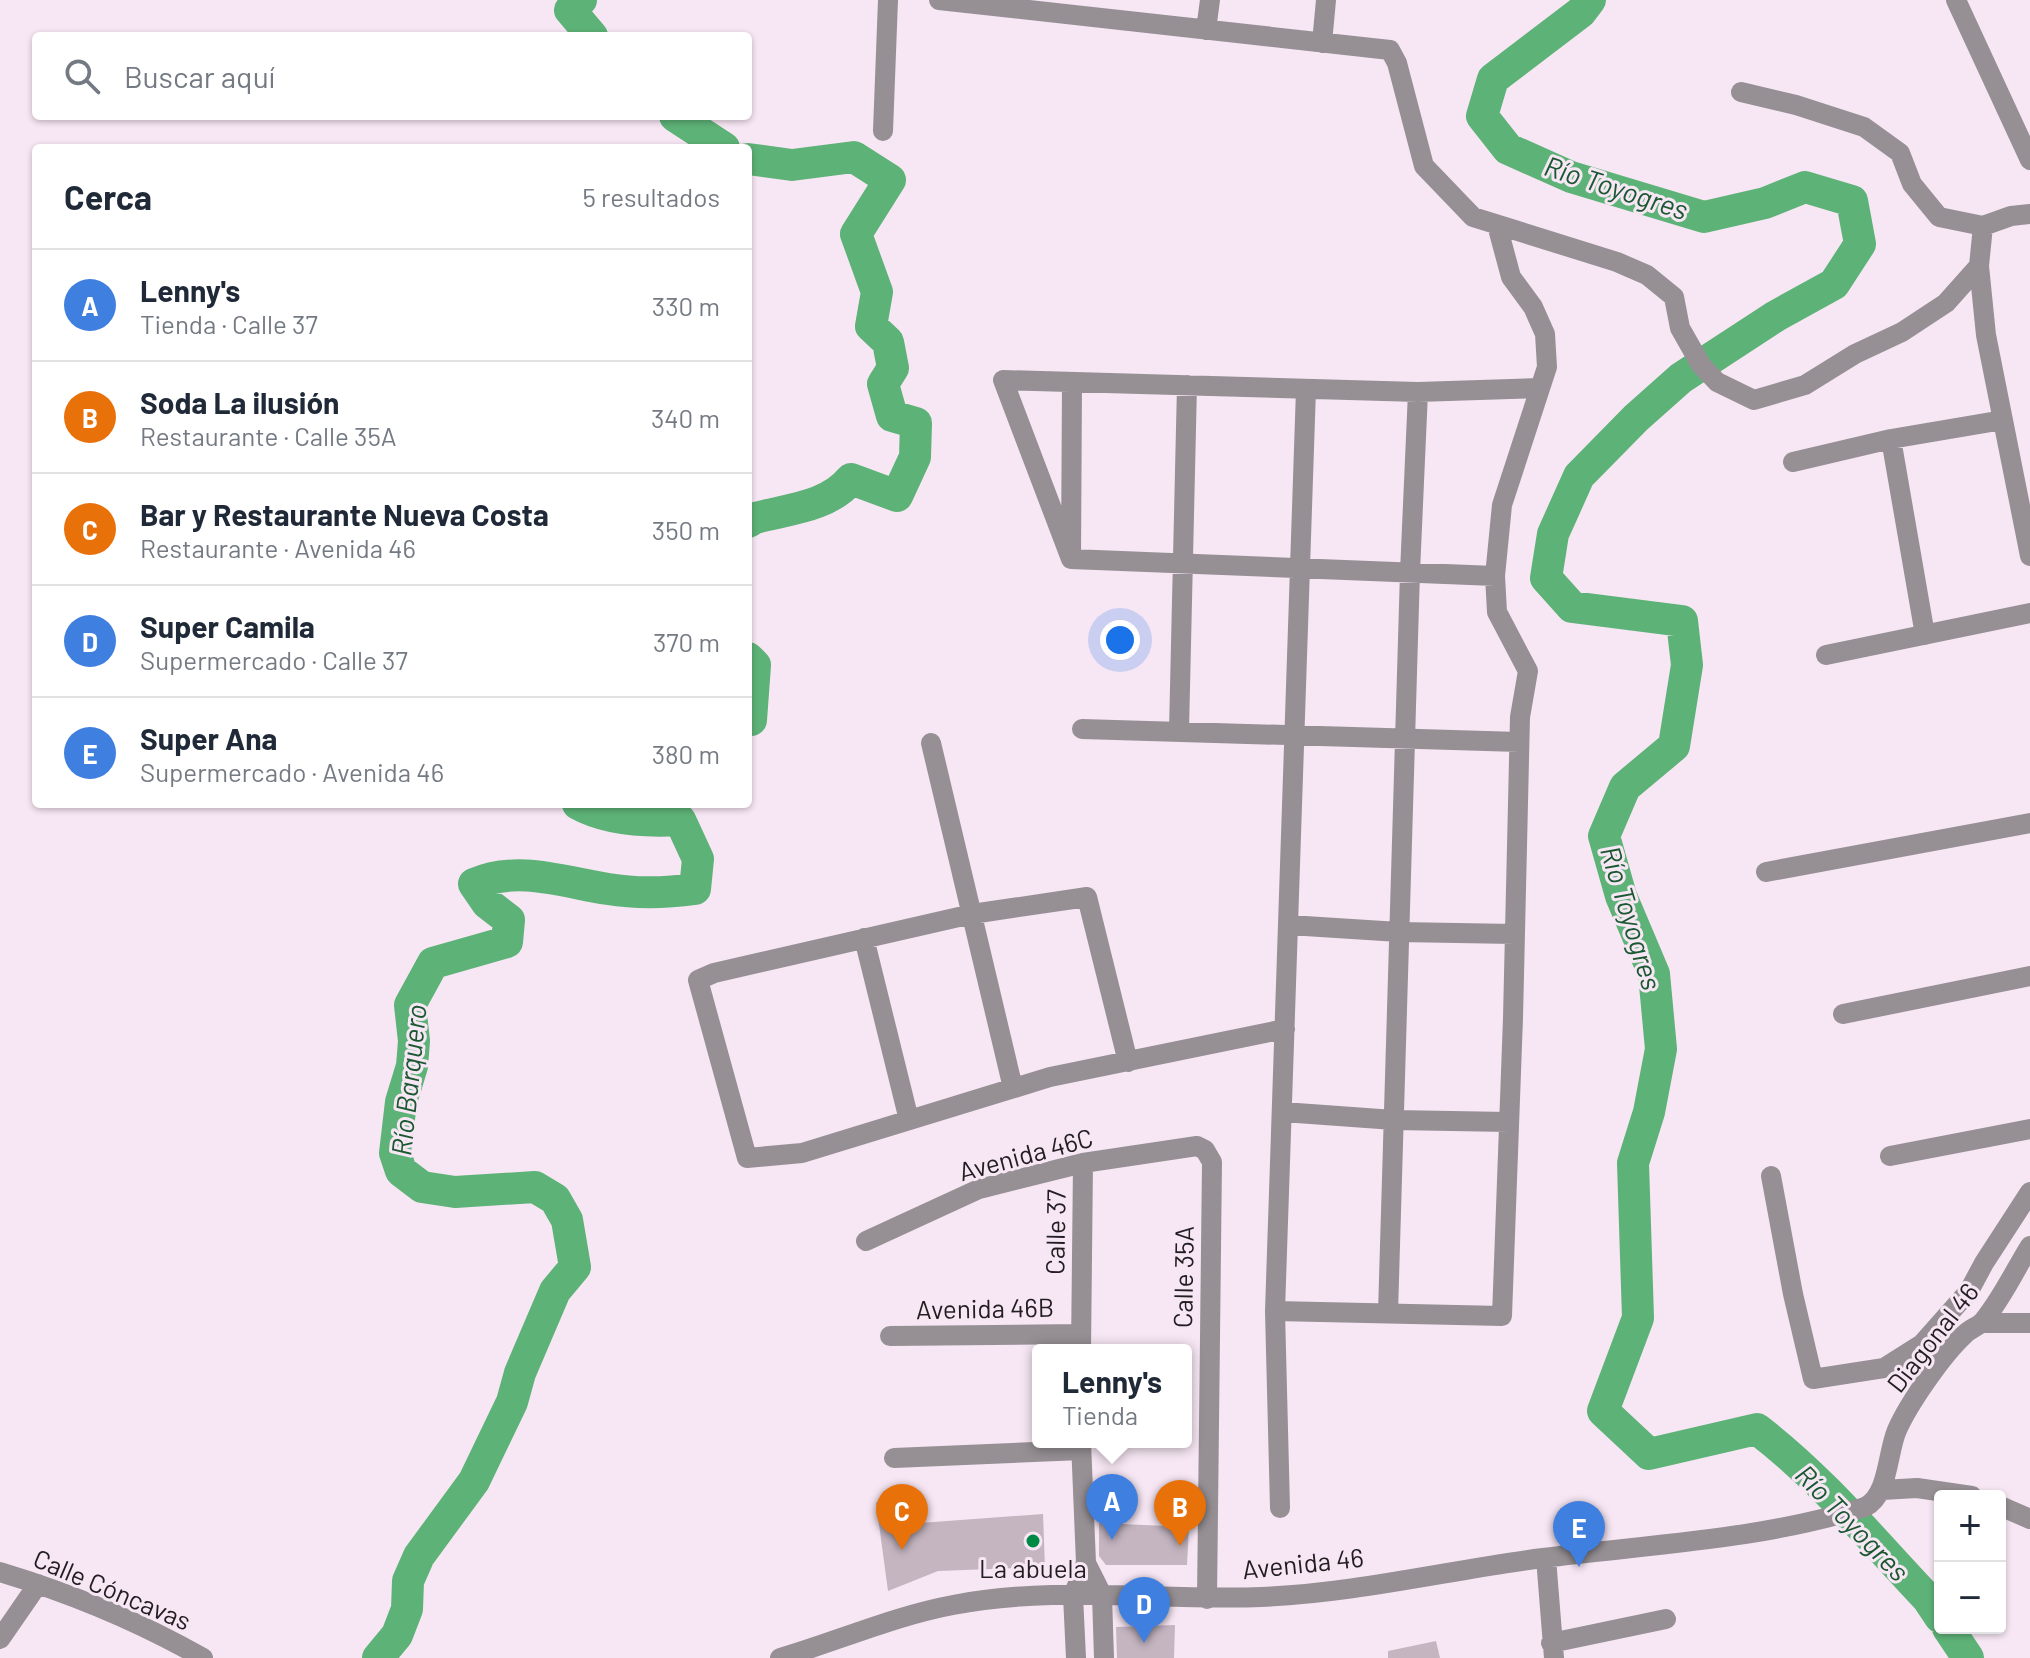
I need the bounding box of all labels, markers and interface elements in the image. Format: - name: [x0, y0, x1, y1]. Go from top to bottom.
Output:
- search box: [32, 32, 752, 120]
- icon: search: [60, 54, 104, 98]
- text: Buscar aquí: [124, 58, 275, 94]
- water label: Río Toyogres: [1540, 148, 1692, 226]
- text: Cerca: [64, 176, 152, 217]
- text: 5 resultados: [582, 181, 720, 212]
- text: Lenny's: [140, 272, 240, 308]
- text: A: [81, 290, 99, 321]
- text: 330 m: [652, 290, 720, 321]
- text: Tienda · Calle 37: [140, 308, 318, 339]
- text: Soda La ilusión: [140, 384, 339, 420]
- text: B: [82, 402, 98, 433]
- text: 340 m: [651, 402, 720, 433]
- text: Restaurante · Calle 35A: [140, 420, 397, 451]
- text: Bar y Restaurante Nueva Costa: [140, 496, 549, 532]
- text: C: [82, 514, 98, 545]
- text: 350 m: [652, 514, 720, 545]
- text: Restaurante · Avenida 46: [140, 532, 416, 563]
- text: Super Camila: [140, 608, 315, 644]
- your location: [1100, 620, 1140, 660]
- text: D: [82, 626, 98, 657]
- text: 370 m: [653, 626, 720, 657]
- text: Supermercado · Calle 37: [140, 644, 408, 675]
- text: Super Ana: [140, 720, 277, 756]
- text: E: [82, 738, 98, 769]
- text: 380 m: [652, 738, 720, 769]
- text: Supermercado · Avenida 46: [140, 756, 444, 787]
- water label: Río Toyogres: [1594, 842, 1670, 994]
- water label: Río Barquero: [383, 1002, 433, 1157]
- street label: Avenida 46C: [955, 1121, 1096, 1186]
- street label: Calle 37: [1038, 1189, 1071, 1275]
- street label: Calle 35A: [1166, 1225, 1199, 1328]
- street label: Diagonal 46: [1880, 1276, 1984, 1398]
- street label: Avenida 46B: [916, 1291, 1054, 1324]
- popup: [1032, 1344, 1192, 1448]
- text: Lenny's: [1062, 1363, 1162, 1399]
- text: Tienda: [1062, 1399, 1138, 1430]
- water label: Río Toyogres: [1789, 1457, 1917, 1588]
- pin: A: [1086, 1474, 1138, 1540]
- pin: B: [1154, 1480, 1206, 1546]
- pin: C: [876, 1484, 928, 1550]
- map controls: [1934, 1490, 2006, 1634]
- button: +: [1934, 1490, 2006, 1562]
- pin: E: [1553, 1501, 1605, 1567]
- marker: La abuela: [1024, 1532, 1042, 1550]
- street label: Avenida 46: [1241, 1541, 1365, 1584]
- street label: Calle Cóncavas: [29, 1542, 196, 1636]
- place label: La abuela: [979, 1552, 1087, 1583]
- button: −: [1934, 1562, 2006, 1634]
- pin: D: [1118, 1577, 1170, 1643]

